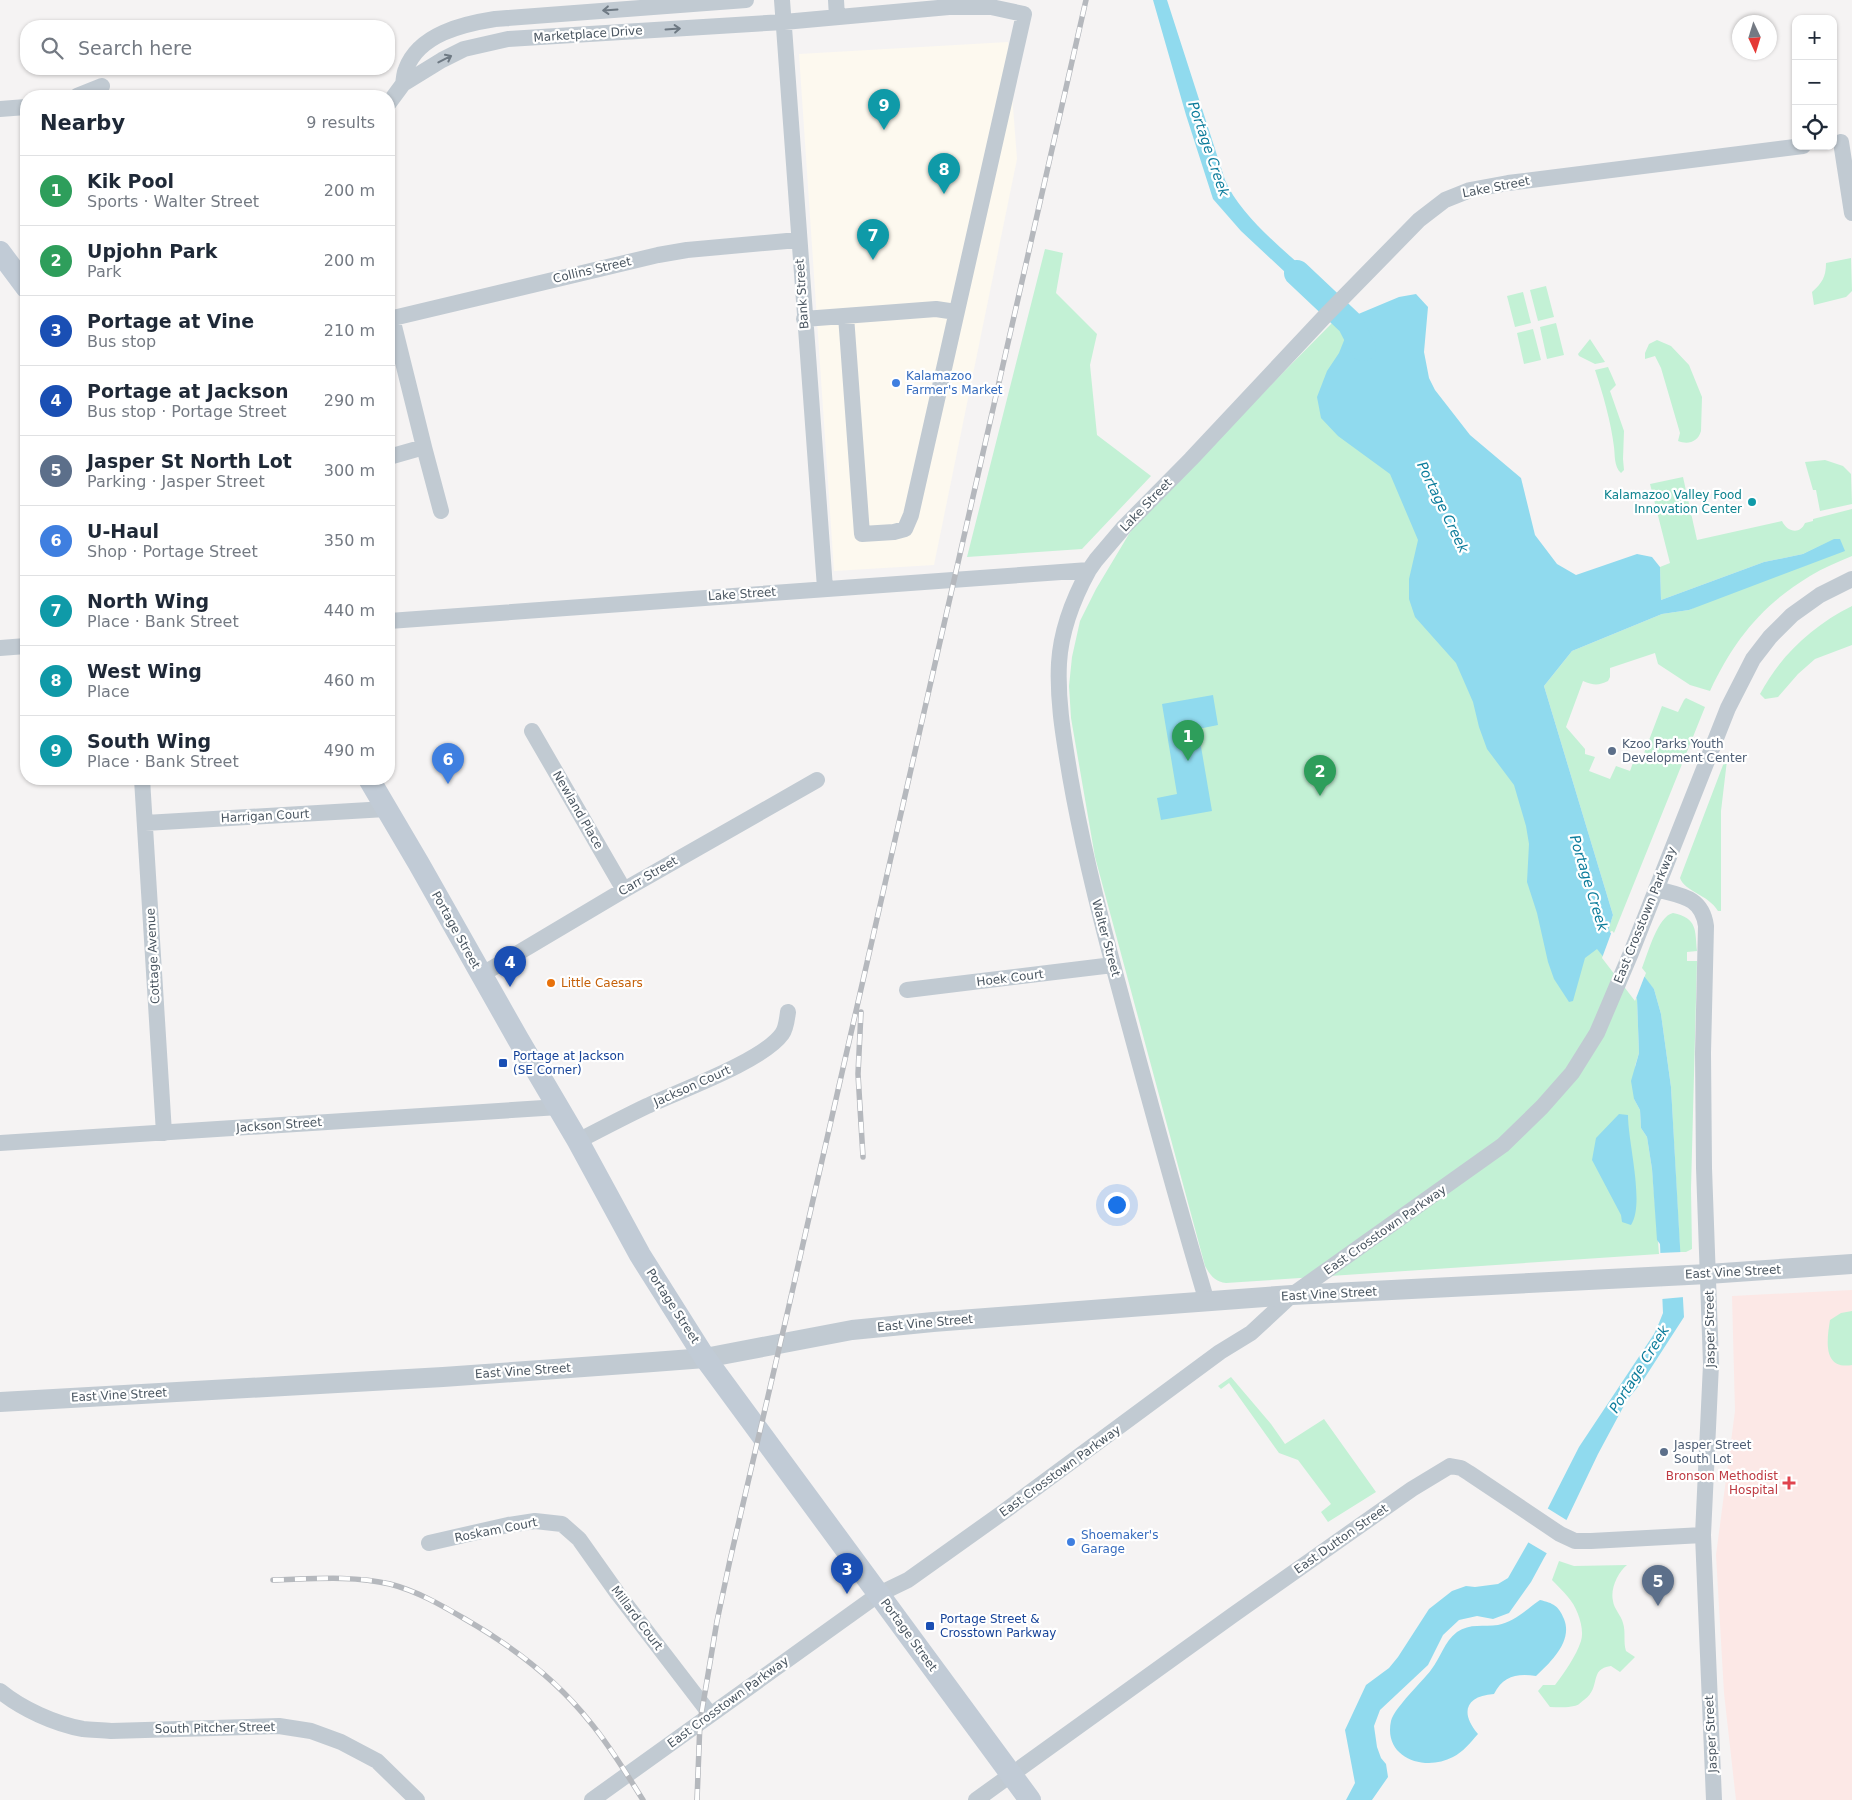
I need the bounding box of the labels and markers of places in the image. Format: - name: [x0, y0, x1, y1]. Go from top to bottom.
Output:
- pin: 9: [868, 89, 900, 130]
- pin: 8: [928, 153, 960, 194]
- pin: 7: [857, 219, 889, 260]
- place label: Kalamazoo Farmer's Market: [906, 369, 1003, 397]
- marker: Kalamazoo Farmer's Market: [890, 377, 902, 389]
- place label: Kalamazoo Valley Food Innovation Center: [1604, 488, 1742, 516]
- marker: Kalamazoo Valley Food Innovation Center: [1746, 496, 1758, 508]
- pin: 1: [1172, 720, 1204, 761]
- place label: Kzoo Parks Youth Development Center: [1622, 737, 1747, 765]
- pin: 6: [432, 743, 464, 784]
- marker: Kzoo Parks Youth Development Center: [1606, 745, 1618, 757]
- pin: 2: [1304, 755, 1336, 796]
- pin: 4: [494, 946, 526, 987]
- place label: Little Caesars: [561, 976, 643, 990]
- marker: Little Caesars: [545, 977, 557, 989]
- place label: Portage at Jackson (SE Corner): [513, 1049, 624, 1077]
- marker: Portage at Jackson (SE Corner): [497, 1057, 509, 1069]
- place label: Jasper Street South Lot: [1673, 1438, 1752, 1466]
- marker: Jasper Street South Lot: [1658, 1446, 1670, 1458]
- place label: Bronson Methodist Hospital: [1666, 1469, 1778, 1497]
- marker: Bronson Methodist Hospital: [1782, 1476, 1796, 1490]
- place label: Shoemaker's Garage: [1081, 1528, 1158, 1556]
- marker: Shoemaker's Garage: [1065, 1536, 1077, 1548]
- pin: 3: [831, 1553, 863, 1594]
- pin: 5: [1642, 1565, 1674, 1606]
- place label: Portage Street & Crosstown Parkway: [940, 1612, 1056, 1640]
- marker: Portage Street & Crosstown Parkway: [924, 1620, 936, 1632]

